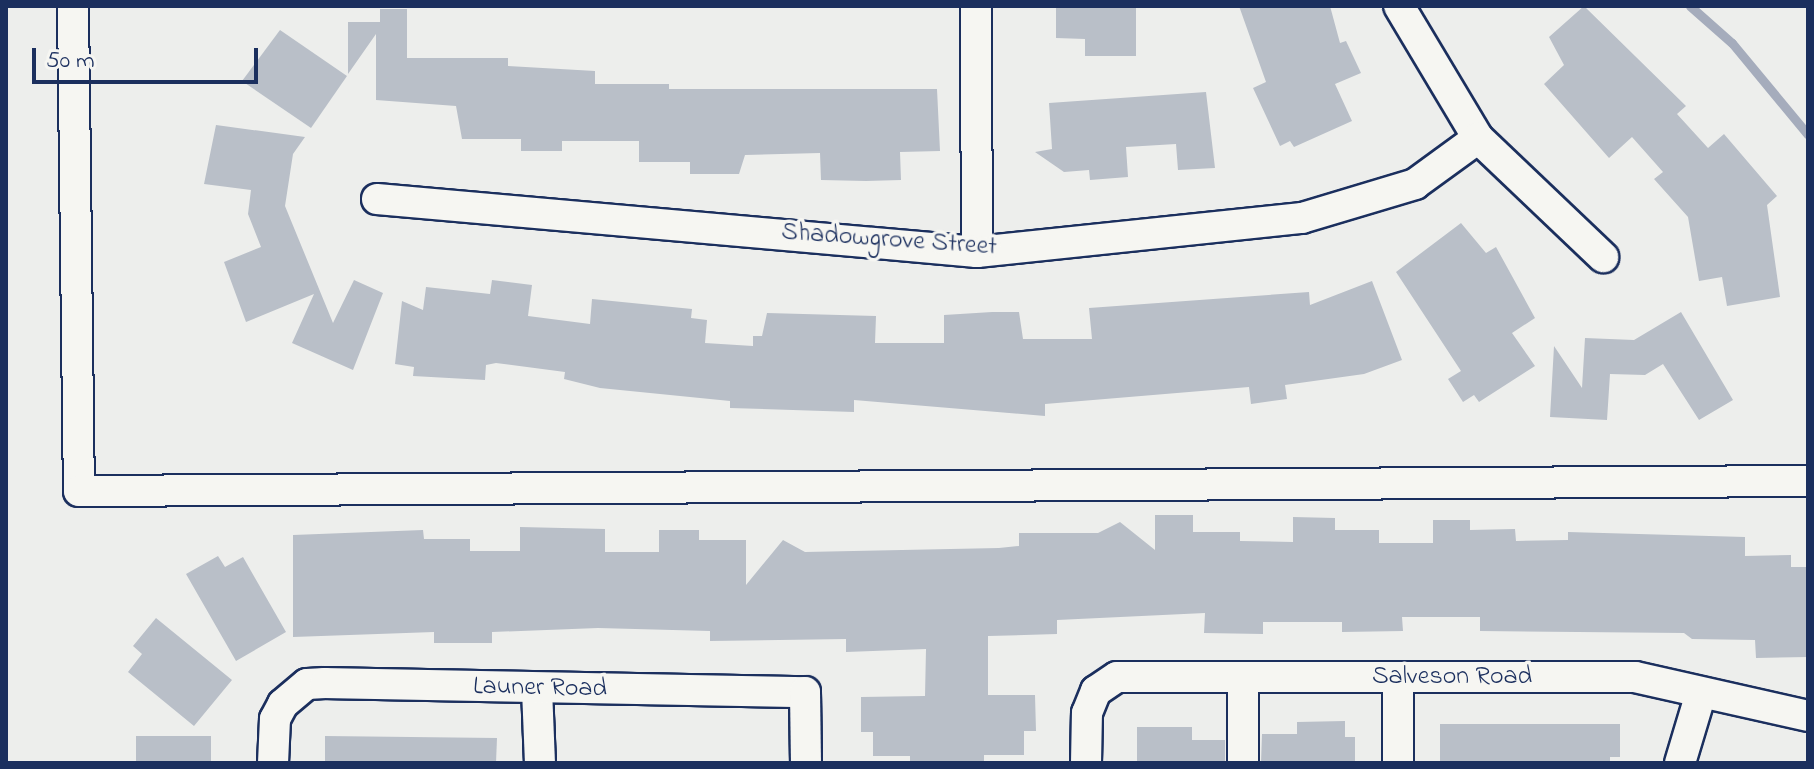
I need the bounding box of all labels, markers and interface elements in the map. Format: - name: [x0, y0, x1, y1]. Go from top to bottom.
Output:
- scale bar: [36, 32, 262, 82]
- text: 50 m: [46, 44, 95, 79]
- street label: Shadowgrove Street: [780, 218, 998, 264]
- street label: Salveson Road: [1372, 662, 1532, 694]
- street label: Launer Road: [473, 672, 607, 706]

